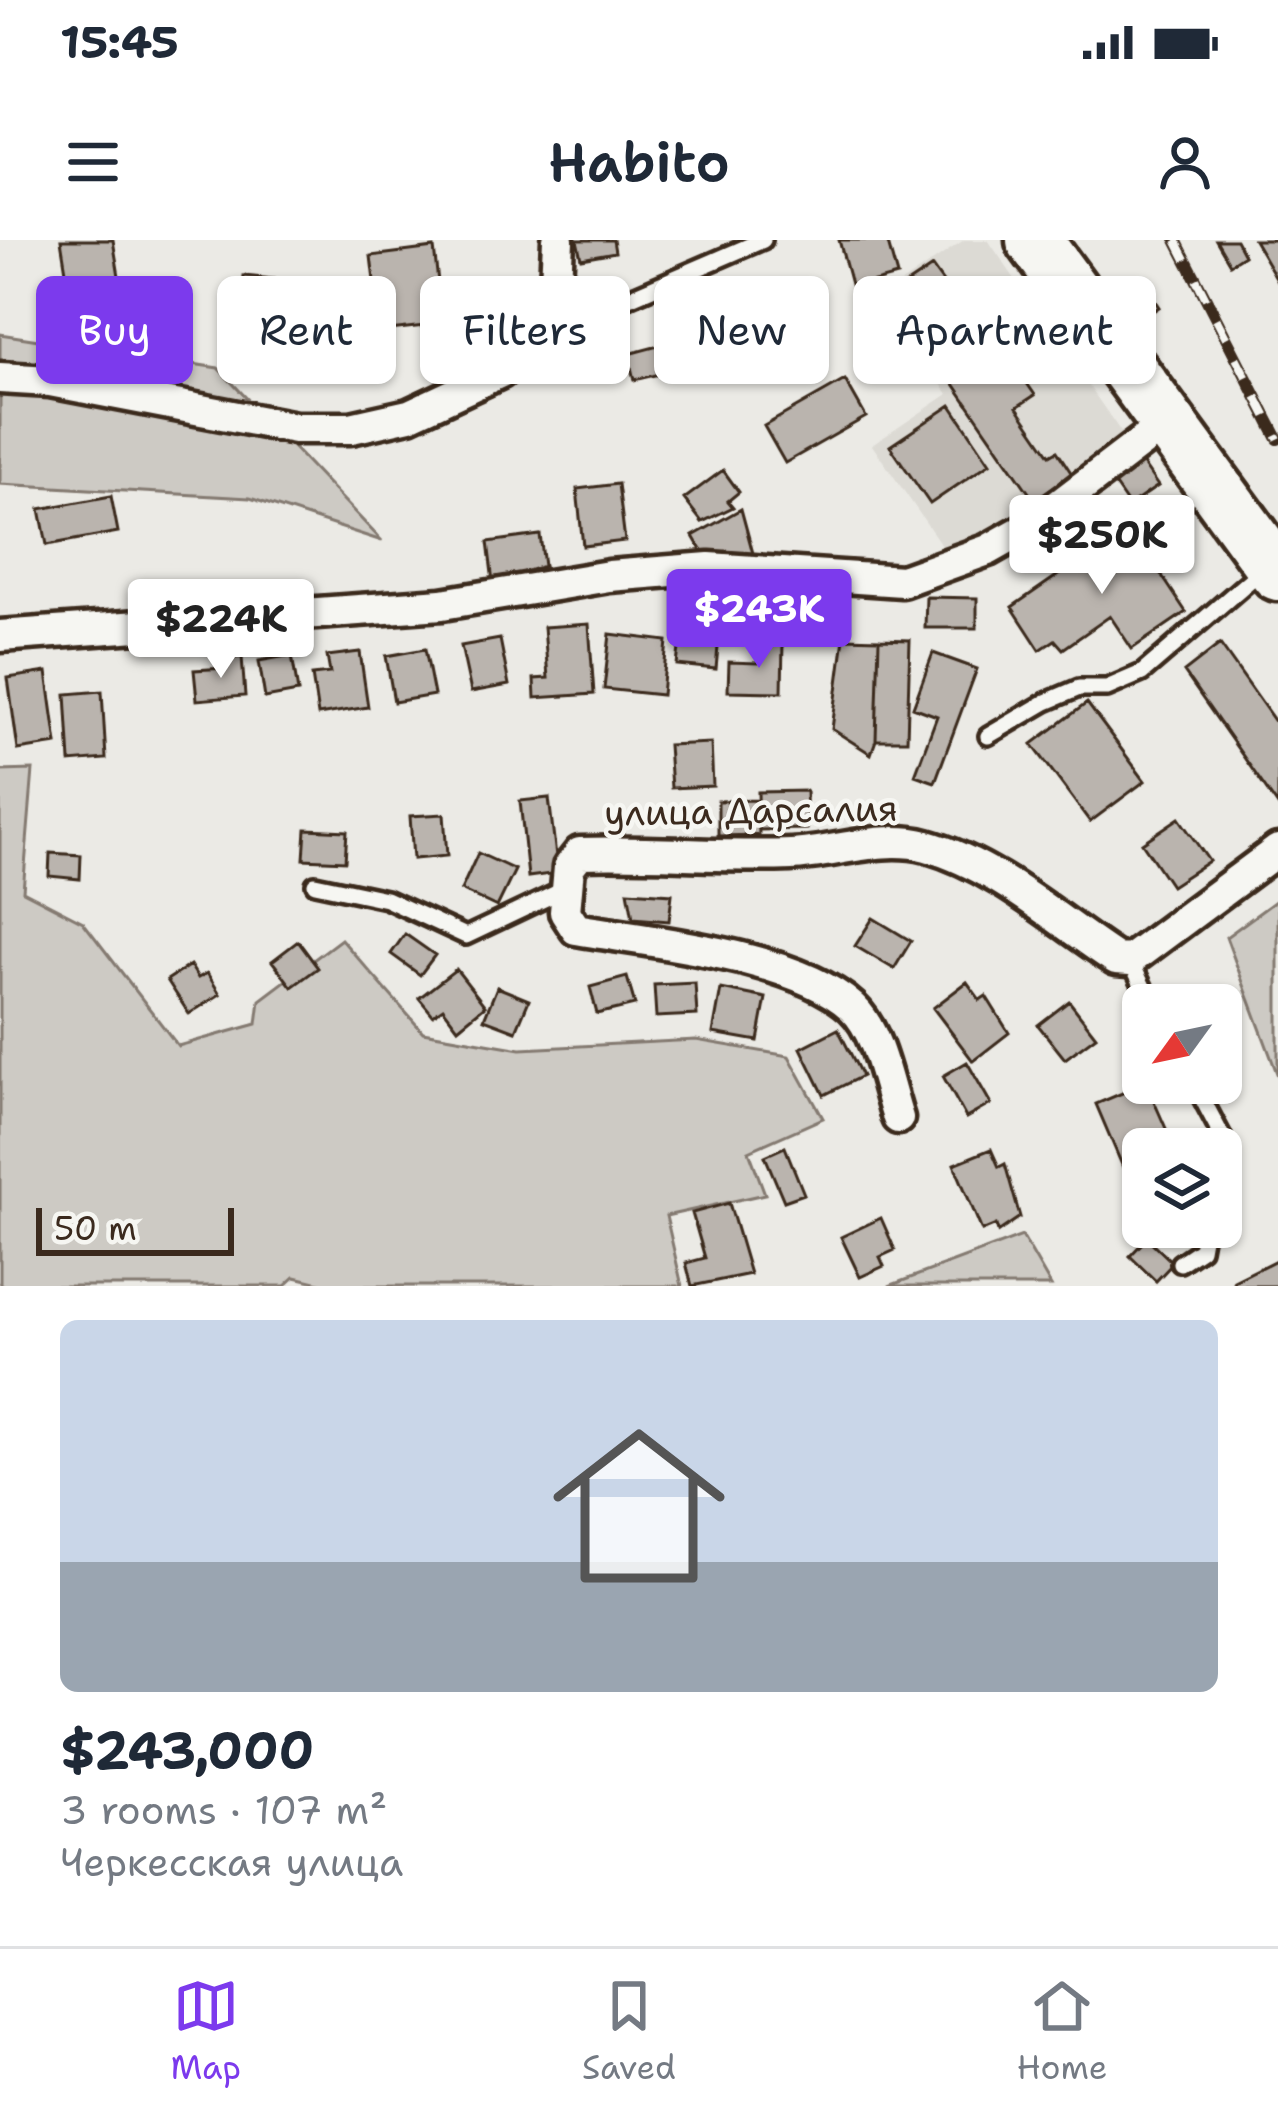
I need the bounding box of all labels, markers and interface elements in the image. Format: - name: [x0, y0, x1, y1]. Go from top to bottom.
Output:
- text: 15:45: [60, 12, 179, 72]
- text: Habito: [548, 126, 730, 198]
- icon: menu: [60, 129, 126, 195]
- icon: person: [1152, 129, 1218, 195]
- chip: Buy: [36, 276, 193, 384]
- chip: Rent: [217, 276, 396, 384]
- chip: Filters: [420, 276, 630, 384]
- chip: New: [654, 276, 829, 384]
- chip: Apartment: [853, 276, 1156, 384]
- pin: $250K: [1018, 495, 1186, 597]
- text: $250K: [1036, 508, 1168, 560]
- pin: $243K: [675, 569, 843, 671]
- pin: $224K: [137, 579, 305, 681]
- text: $243K: [694, 582, 824, 634]
- text: $224K: [155, 592, 287, 644]
- street label: улица Дарсалия: [604, 783, 898, 838]
- north arrow: [1122, 984, 1242, 1104]
- map controls: [1122, 984, 1242, 1248]
- button: layers: [1122, 1128, 1242, 1248]
- scale bar: [36, 1202, 234, 1255]
- text: 50 m: [54, 1206, 137, 1251]
- icon: home: [531, 1398, 747, 1614]
- text: $243,000: [60, 1716, 314, 1784]
- text: 3 rooms · 107 m²: [60, 1784, 387, 1836]
- text: Черкесская улица: [60, 1836, 403, 1888]
- tab: Map: [170, 1973, 241, 2090]
- tab: Saved: [582, 1973, 676, 2090]
- tab: Home: [1017, 1973, 1107, 2090]

